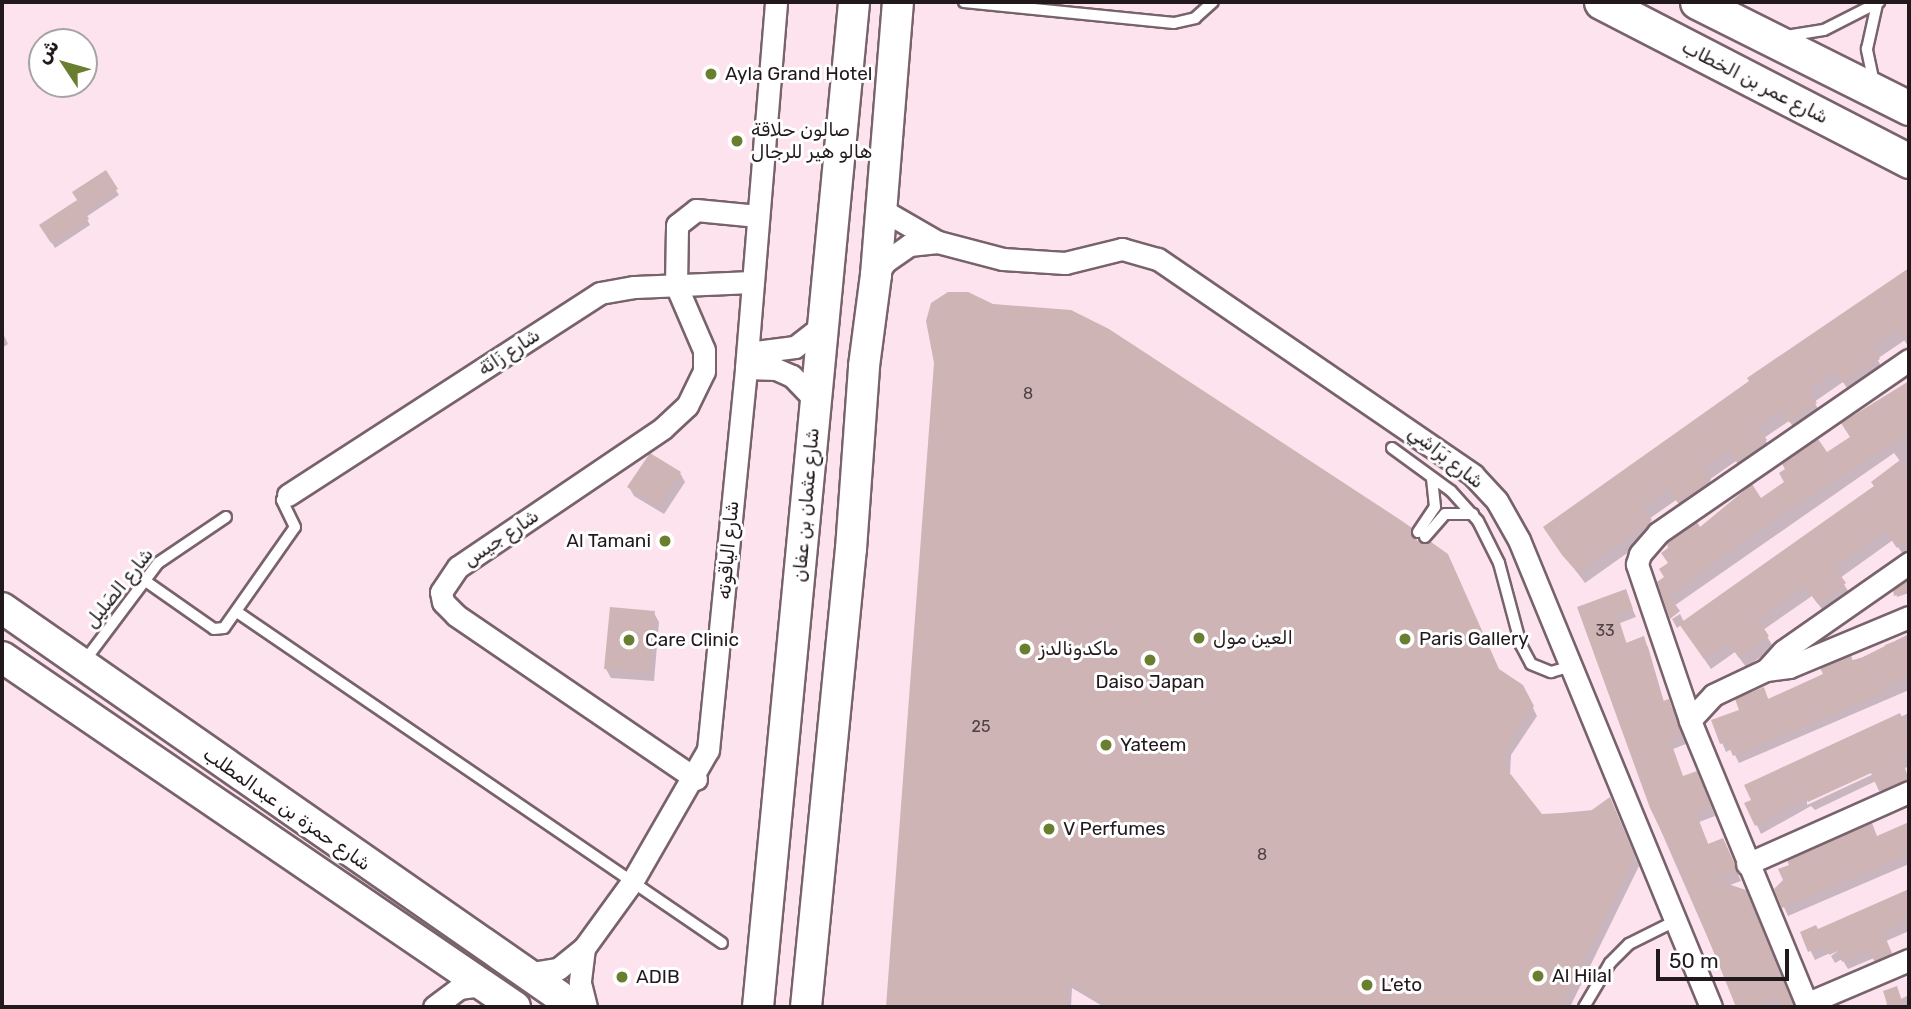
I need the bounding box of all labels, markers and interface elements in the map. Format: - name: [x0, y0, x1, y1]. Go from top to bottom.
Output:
- north arrow: [28, 28, 98, 98]
- text: ش: [31, 35, 64, 68]
- street label: شارع عمر بن الخطاب: [1678, 35, 1832, 129]
- place label: Ayla Grand Hotel: [725, 63, 872, 85]
- marker: Ayla Grand Hotel: [703, 66, 719, 82]
- place label: صالون حلاقة هالو هير للرجال: [751, 119, 872, 163]
- marker: صالون حلاقة هالو هير للرجال: [729, 133, 745, 149]
- street label: شارع زَانَة: [474, 324, 544, 380]
- house number: 8: [1023, 384, 1033, 404]
- street label: شارع بَرَاشِي: [1404, 421, 1488, 493]
- street label: شارع عثمان بن عفان: [788, 427, 824, 583]
- street label: شارع الياقوته: [712, 500, 744, 600]
- street label: شارع جيس: [459, 504, 543, 572]
- place label: Al Tamani: [566, 530, 651, 552]
- marker: Al Tamani: [657, 533, 673, 549]
- street label: شارع الصَليِل: [80, 543, 158, 633]
- house number: 33: [1595, 621, 1615, 641]
- place label: العين مول: [1213, 627, 1293, 649]
- place label: Paris Gallery: [1419, 628, 1529, 650]
- place label: Care Clinic: [645, 629, 739, 651]
- marker: Care Clinic: [619, 630, 639, 650]
- marker: العين مول: [1191, 630, 1207, 646]
- marker: Paris Gallery: [1397, 631, 1413, 647]
- place label: ماكدونالدز: [1039, 638, 1118, 660]
- marker: ماكدونالدز: [1017, 641, 1033, 657]
- marker: Daiso Japan: [1142, 652, 1158, 668]
- place label: Daiso Japan: [1095, 671, 1205, 693]
- house number: 25: [972, 717, 990, 737]
- place label: Yateem: [1120, 734, 1186, 756]
- marker: Yateem: [1098, 737, 1114, 753]
- street label: شارع حمزة بن عبدالمطلب: [199, 742, 375, 876]
- place label: V Perfumes: [1063, 818, 1166, 840]
- marker: V Perfumes: [1041, 821, 1057, 837]
- house number: 8: [1257, 845, 1267, 865]
- scale bar: [1659, 936, 1792, 980]
- text: 50 m: [1669, 948, 1719, 973]
- place label: Al Hilal: [1552, 965, 1612, 987]
- place label: ADIB: [636, 966, 680, 988]
- marker: Al Hilal: [1530, 968, 1546, 984]
- marker: ADIB: [614, 969, 630, 985]
- place label: L’eto: [1381, 974, 1422, 996]
- marker: L’eto: [1359, 977, 1375, 993]

